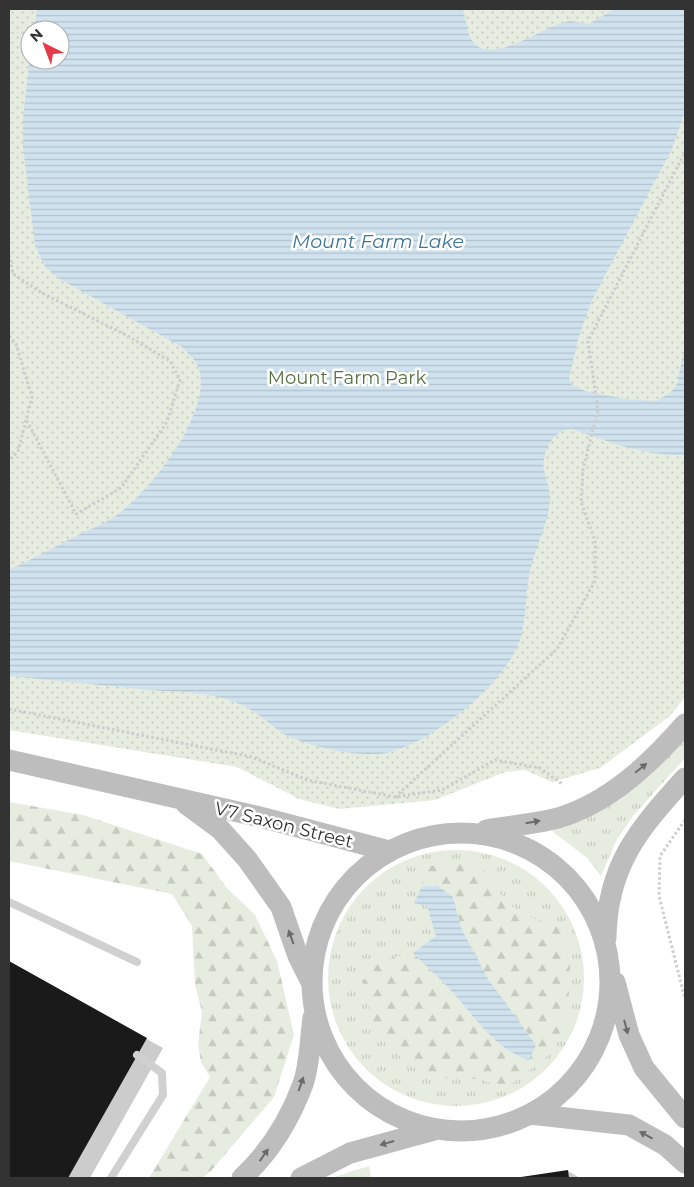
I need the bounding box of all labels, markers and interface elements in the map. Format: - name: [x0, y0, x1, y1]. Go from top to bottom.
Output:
- north arrow: [20, 20, 70, 70]
- text: N: [26, 25, 47, 46]
- water label: Mount Farm Lake: [292, 230, 464, 253]
- park label: Mount Farm Park: [268, 367, 426, 389]
- one-way arrow: [634, 762, 647, 773]
- street label: V7 Saxon Street: [213, 797, 355, 853]
- one-way arrow: [525, 818, 541, 826]
- one-way arrow: [287, 929, 295, 944]
- one-way arrow: [623, 1019, 631, 1034]
- one-way arrow: [298, 1077, 305, 1092]
- one-way arrow: [639, 1130, 653, 1139]
- one-way arrow: [380, 1139, 395, 1147]
- one-way arrow: [259, 1148, 269, 1162]

